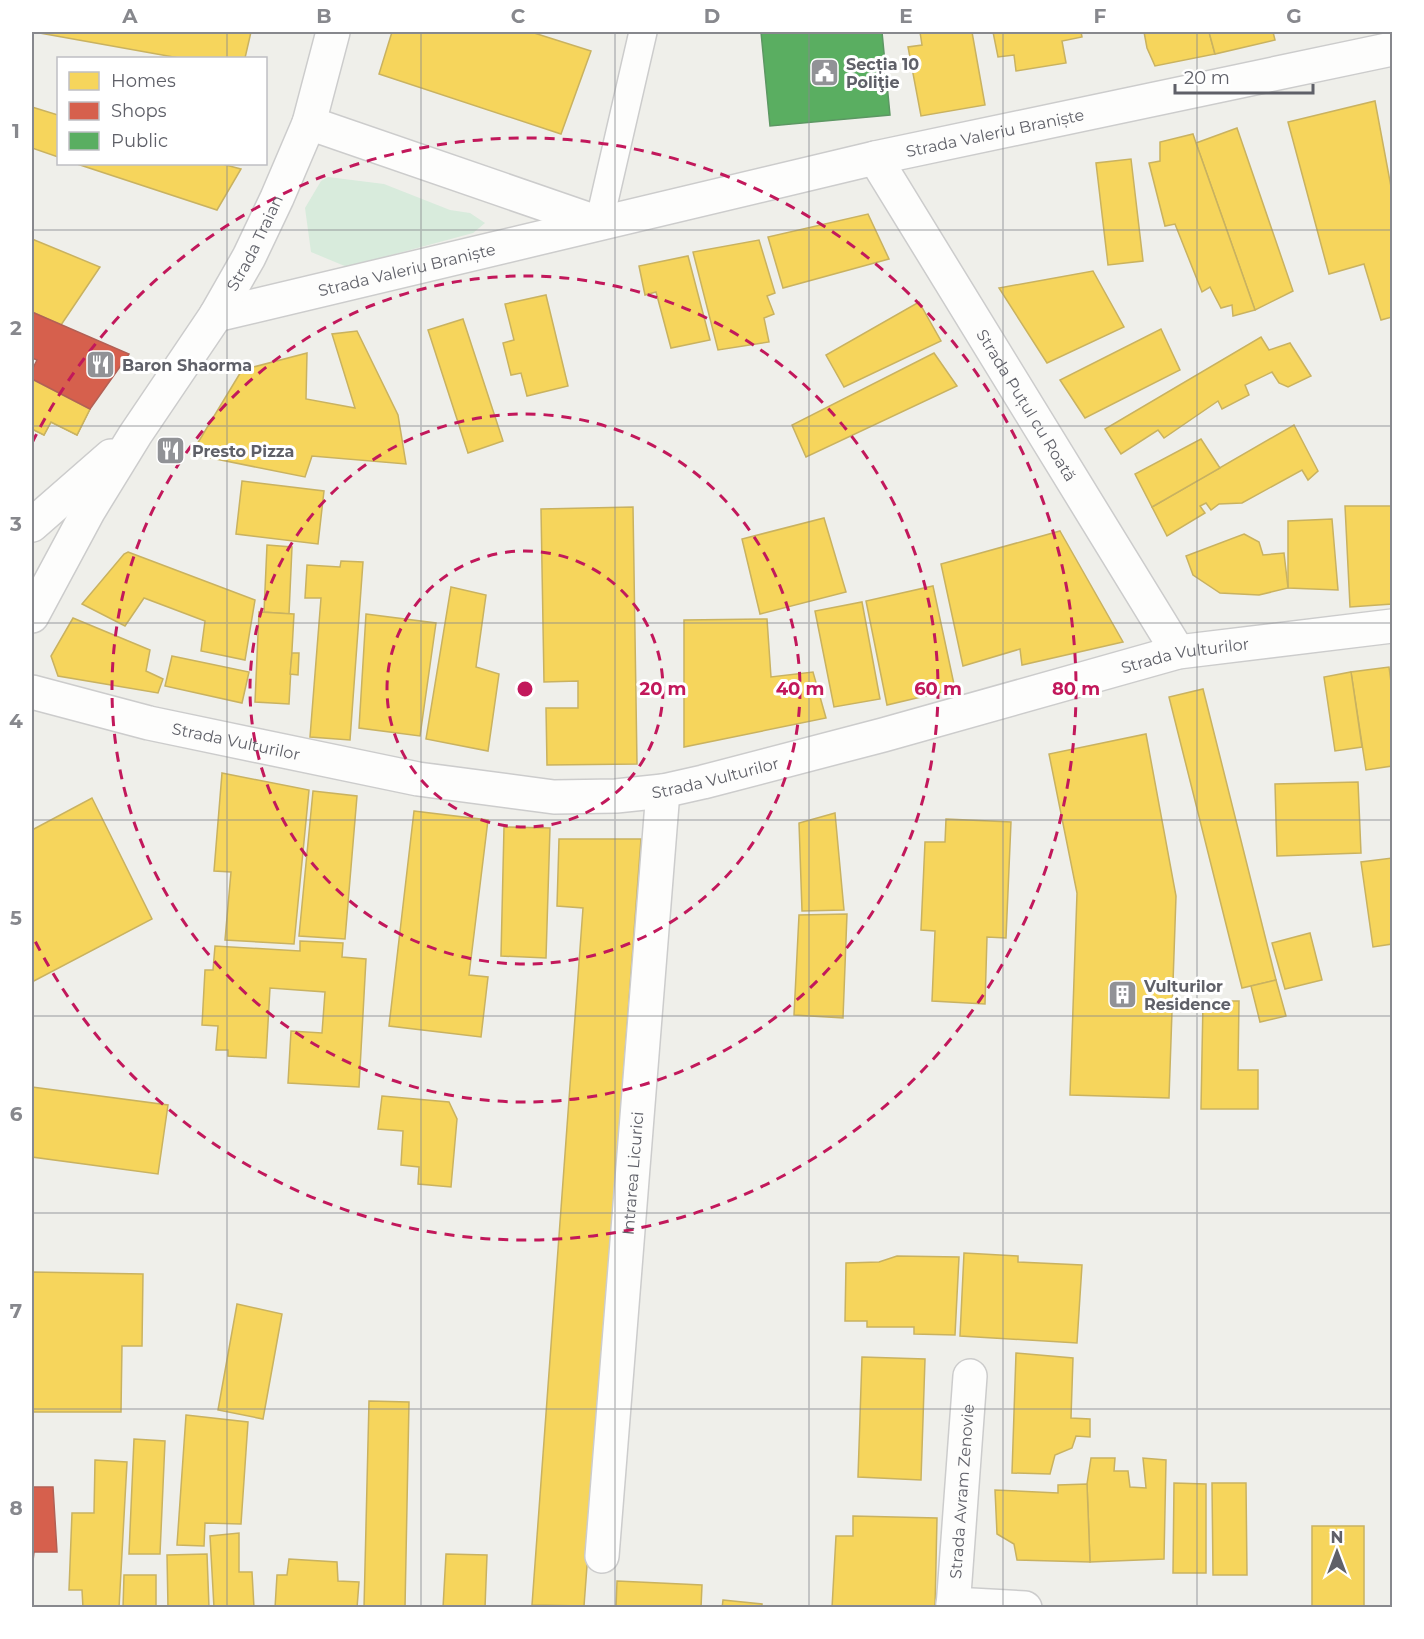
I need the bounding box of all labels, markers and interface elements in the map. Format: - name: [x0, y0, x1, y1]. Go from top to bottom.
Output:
- text: A: [121, 4, 138, 28]
- text: B: [316, 4, 332, 28]
- text: C: [511, 4, 526, 28]
- text: D: [704, 4, 720, 28]
- text: E: [899, 4, 913, 28]
- text: F: [1094, 4, 1107, 28]
- text: G: [1286, 4, 1302, 28]
- place label: Secția 10 Poliţie: [846, 55, 919, 93]
- legend: [57, 57, 267, 165]
- public building icon: Secția 10 Poliţie: [809, 57, 841, 89]
- scale bar: [1175, 57, 1313, 95]
- text: 20 m: [1184, 67, 1230, 89]
- text: Homes: [111, 70, 176, 92]
- text: Shops: [111, 100, 167, 122]
- street label: Strada Valeriu Braniște: [904, 105, 1086, 161]
- text: 1: [12, 119, 20, 143]
- text: Public: [111, 130, 168, 152]
- street label: Strada Traian: [222, 192, 287, 294]
- street label: Strada Valeriu Braniște: [316, 239, 497, 300]
- text: 2: [10, 316, 22, 340]
- street label: Strada Puțul cu Roată: [973, 326, 1080, 485]
- restaurant icon: Baron Shaorma: [85, 349, 117, 381]
- place label: Baron Shaorma: [122, 356, 252, 375]
- restaurant icon: Presto Pizza: [155, 435, 187, 467]
- place label: Presto Pizza: [192, 442, 294, 461]
- text: 3: [9, 512, 22, 536]
- street label: Strada Vulturilor: [1119, 634, 1250, 677]
- text: 20 m: [640, 678, 686, 700]
- text: 40 m: [776, 678, 824, 700]
- text: 60 m: [914, 678, 962, 700]
- text: 80 m: [1052, 678, 1100, 700]
- centre of rings: [515, 679, 535, 699]
- text: 4: [9, 709, 23, 733]
- street label: Strada Vulturilor: [170, 719, 302, 764]
- street label: Strada Vulturilor: [651, 753, 781, 802]
- text: 5: [10, 906, 22, 930]
- place label: Vulturilor Residence: [1143, 977, 1231, 1014]
- building icon: Vulturilor Residence: [1107, 979, 1139, 1011]
- text: 6: [10, 1102, 23, 1126]
- street label: Intrarea Licurici: [618, 1111, 647, 1236]
- text: 7: [10, 1299, 22, 1323]
- street label: Strada Avram Zenovie: [946, 1403, 977, 1579]
- text: 8: [9, 1496, 23, 1520]
- north arrow: [1307, 1522, 1367, 1582]
- text: N: [1331, 1528, 1343, 1547]

